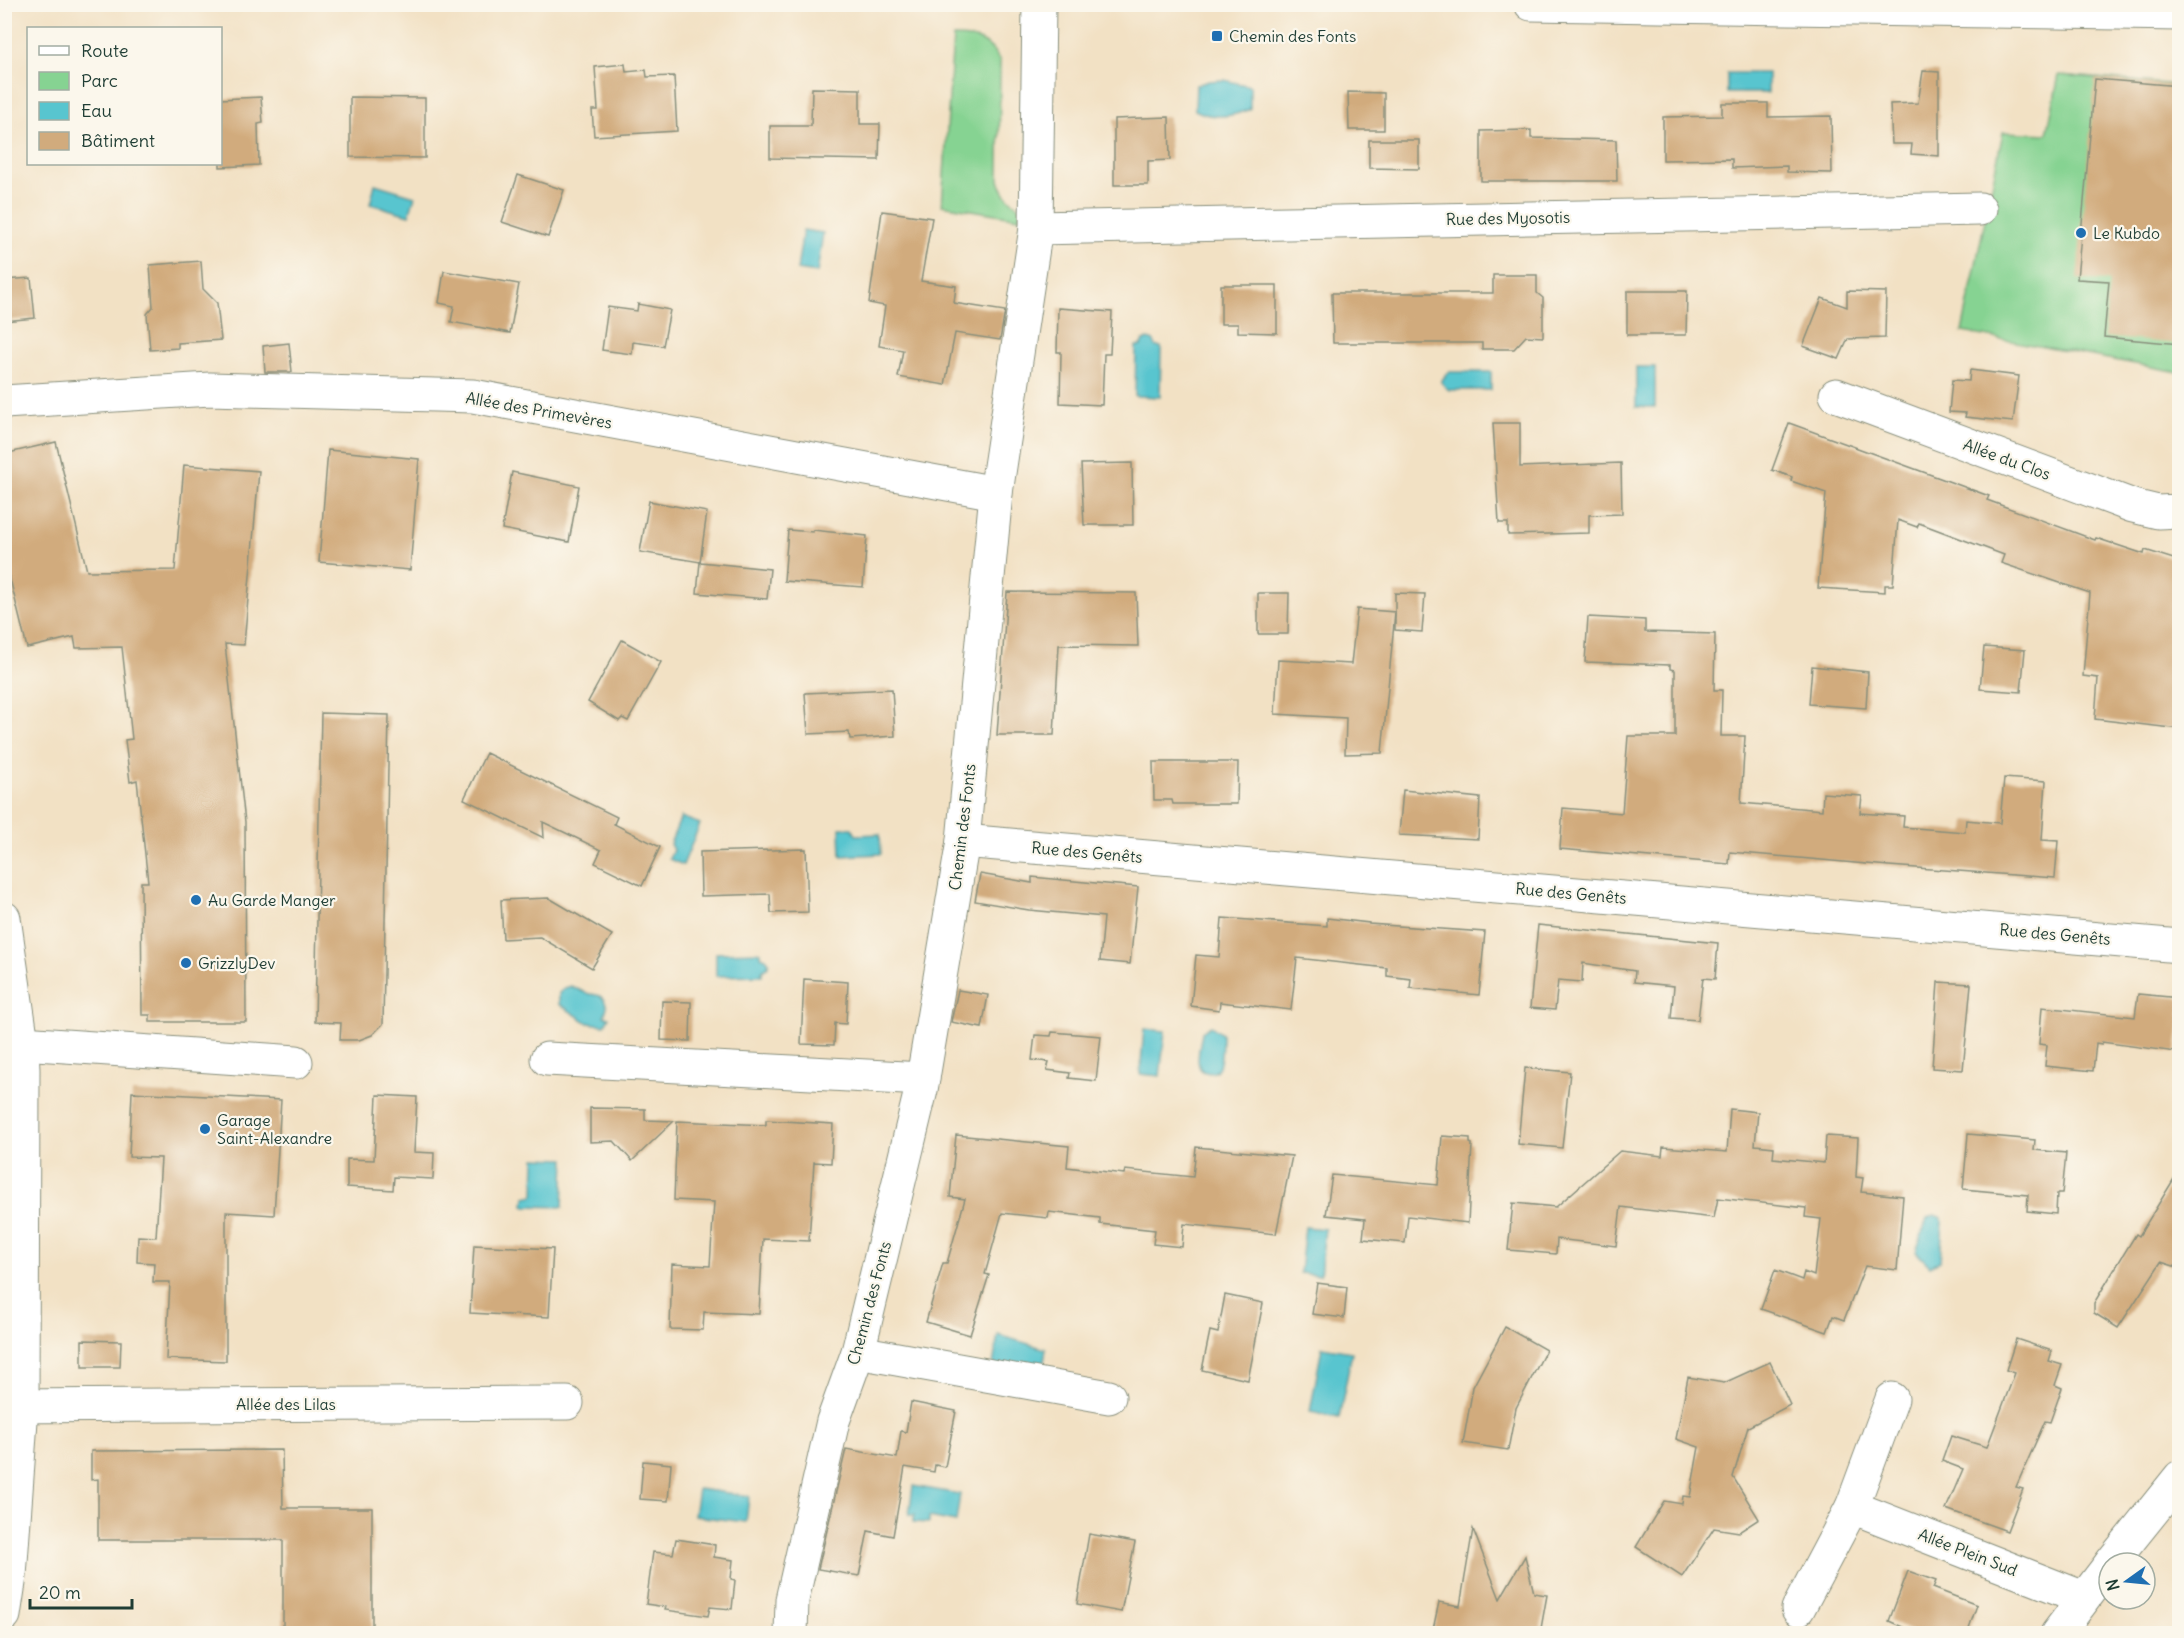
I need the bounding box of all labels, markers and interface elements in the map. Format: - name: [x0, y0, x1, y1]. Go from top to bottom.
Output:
- place label: Chemin des Fonts: [1229, 26, 1356, 46]
- legend: [27, 27, 222, 165]
- marker: Chemin des Fonts: [1210, 29, 1224, 43]
- text: Route: [81, 39, 129, 62]
- text: Parc: [81, 69, 118, 92]
- text: Eau: [81, 99, 112, 122]
- text: Bâtiment: [81, 129, 155, 152]
- street label: Rue des Myosotis: [1446, 207, 1570, 229]
- place label: Le Kubdo: [2093, 223, 2160, 243]
- marker: Le Kubdo: [2074, 226, 2088, 240]
- street label: Allée des Primevères: [464, 387, 614, 433]
- street label: Allée du Clos: [1961, 434, 2053, 484]
- street label: Chemin des Fonts: [944, 763, 980, 891]
- street label: Rue des Genêts: [1031, 837, 1143, 867]
- street label: Rue des Genêts: [1515, 878, 1627, 908]
- place label: Au Garde Manger: [208, 890, 336, 910]
- marker: Au Garde Manger: [189, 893, 203, 907]
- street label: Rue des Genêts: [1999, 919, 2111, 949]
- place label: GrizzlyDev: [198, 953, 275, 973]
- marker: GrizzlyDev: [179, 956, 193, 970]
- place label: Garage Saint-Alexandre: [217, 1110, 332, 1148]
- marker: Garage Saint-Alexandre: [198, 1122, 212, 1136]
- street label: Chemin des Fonts: [843, 1239, 895, 1367]
- street label: Allée des Lilas: [236, 1394, 336, 1414]
- street label: Allée Plein Sud: [1916, 1524, 2020, 1580]
- north arrow: [2097, 1551, 2157, 1611]
- scale bar: [30, 1572, 132, 1610]
- text: N: [2101, 1577, 2124, 1593]
- text: 20 m: [39, 1581, 81, 1604]

